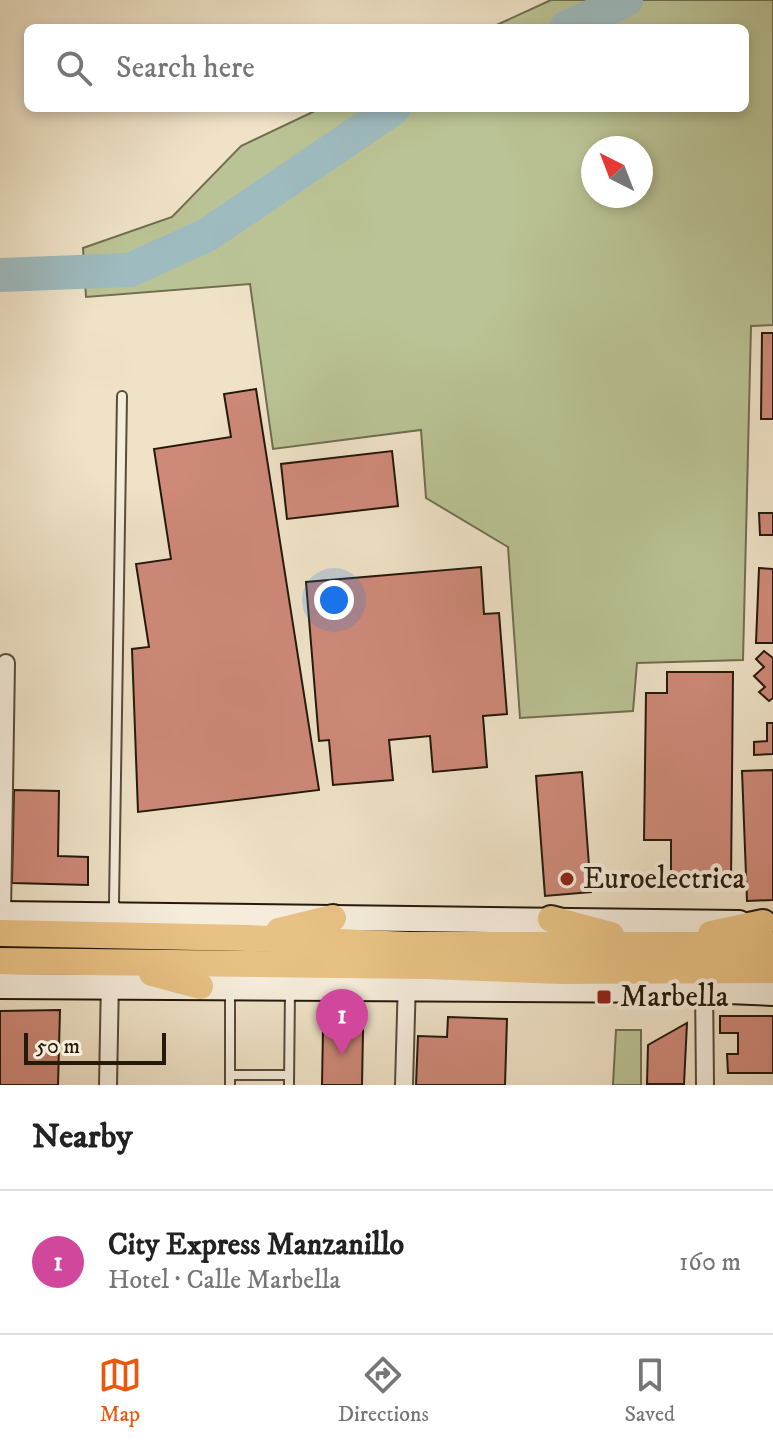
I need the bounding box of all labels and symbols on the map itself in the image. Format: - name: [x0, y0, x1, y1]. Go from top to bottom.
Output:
- north arrow: [581, 136, 653, 208]
- your location: [314, 580, 354, 620]
- place label: Euroelectrica: [583, 861, 746, 898]
- marker: Euroelectrica: [558, 870, 576, 888]
- place label: Marbella: [620, 979, 729, 1016]
- marker: Marbella: [595, 988, 613, 1006]
- pin: 1: [316, 989, 368, 1055]
- scale bar: [24, 1029, 166, 1065]

